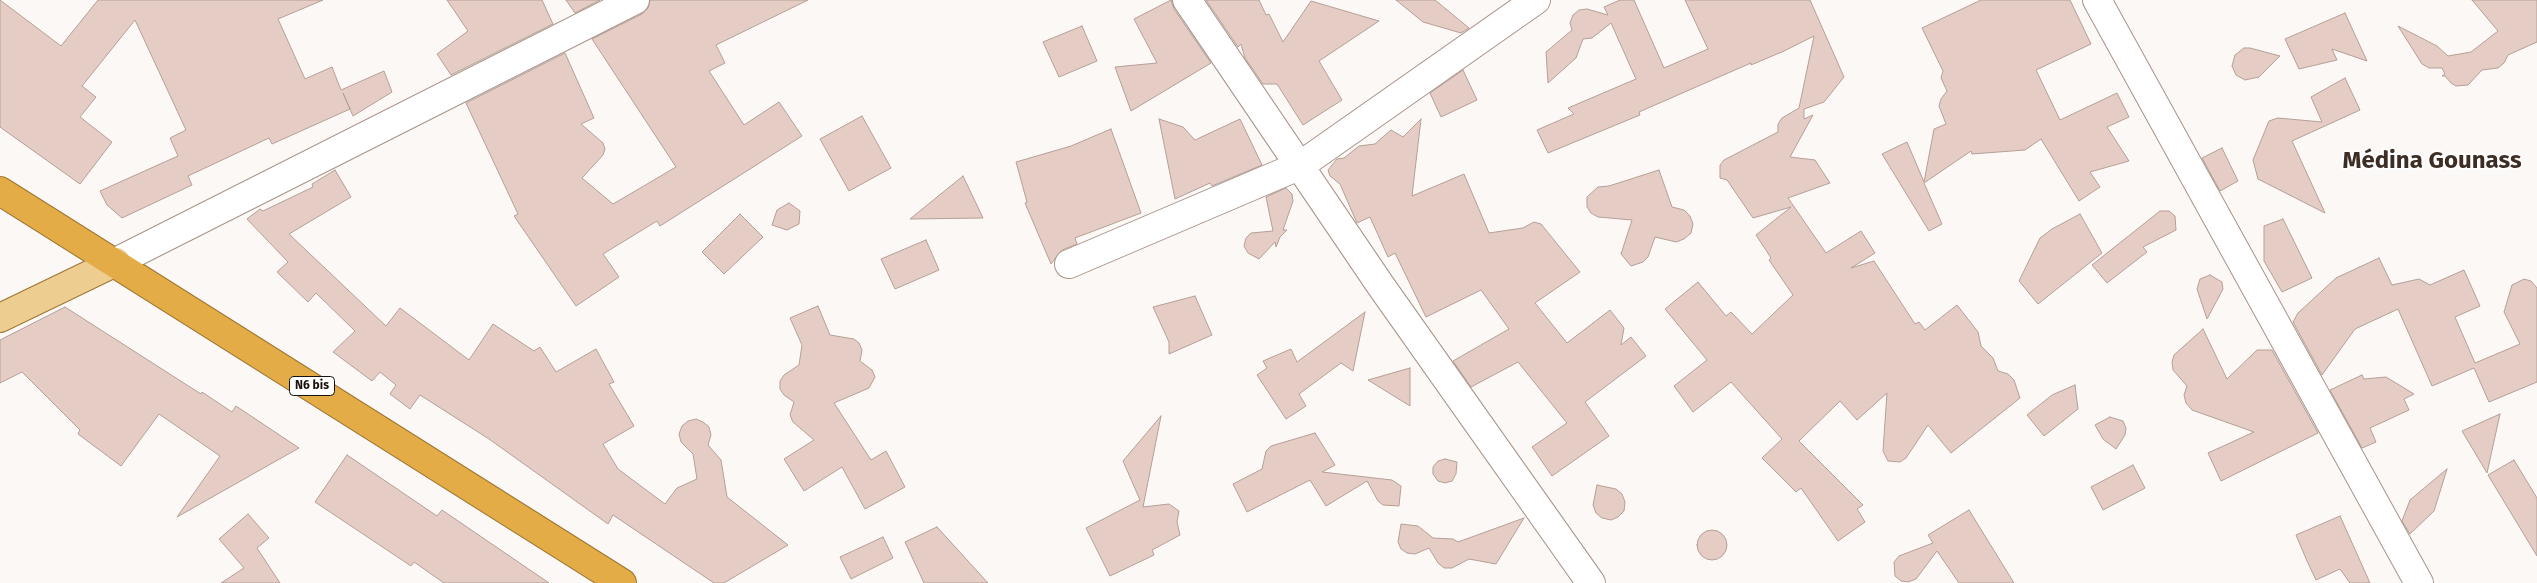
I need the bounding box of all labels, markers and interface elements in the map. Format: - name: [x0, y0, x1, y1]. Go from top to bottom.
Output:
- district label: Médina Gounass: [2343, 147, 2521, 175]
- road number: N6 bis: [290, 376, 334, 396]

